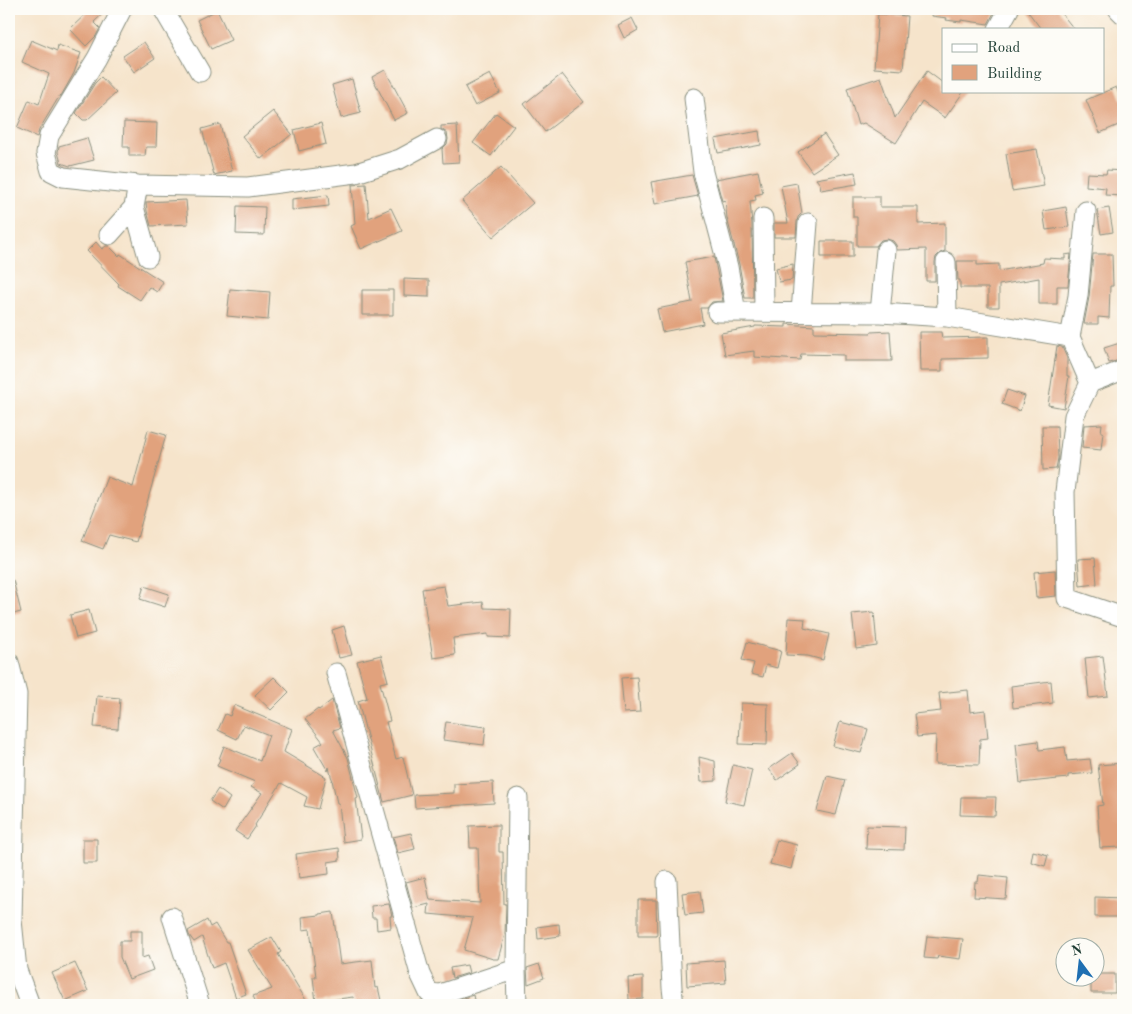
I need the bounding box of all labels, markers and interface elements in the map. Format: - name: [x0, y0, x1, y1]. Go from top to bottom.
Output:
- legend: [942, 28, 1104, 92]
- text: Road: [987, 41, 1021, 56]
- text: Building: [987, 67, 1042, 82]
- north arrow: [1054, 936, 1104, 986]
- text: N: [1070, 942, 1084, 959]

